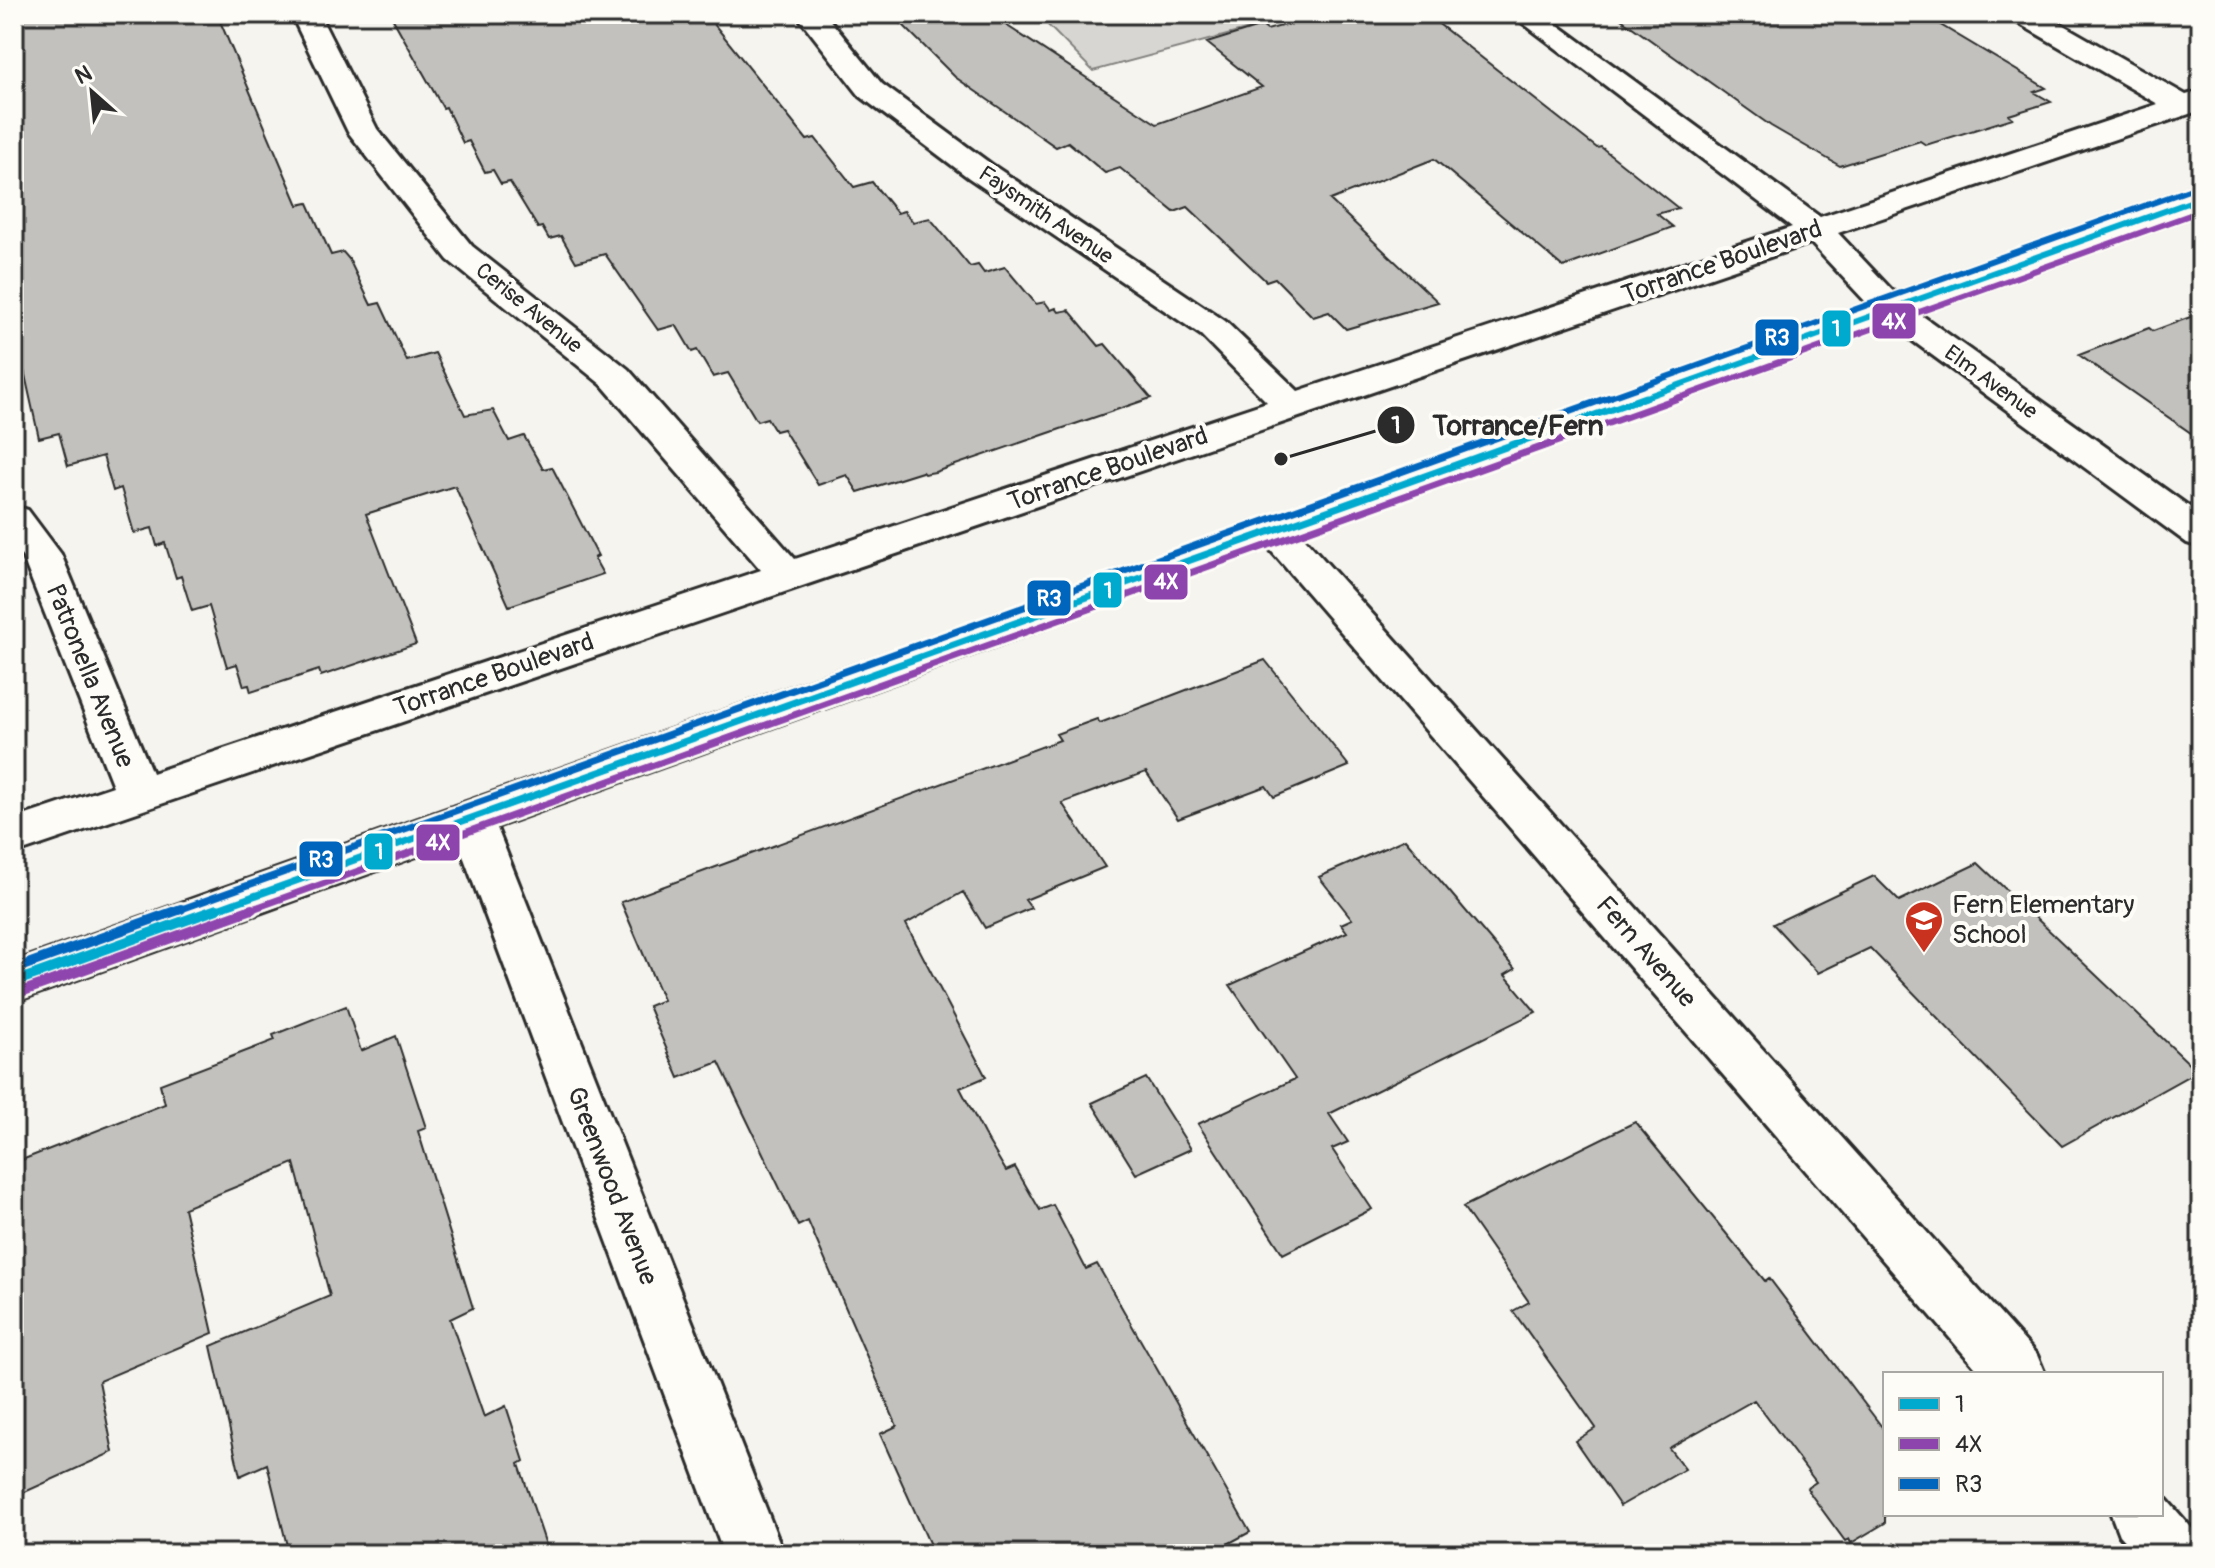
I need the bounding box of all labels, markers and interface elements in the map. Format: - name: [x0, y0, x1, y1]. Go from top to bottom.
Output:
- north arrow: [52, 52, 132, 132]
- text: N: [70, 59, 96, 91]
- street label: Faysmith Avenue: [973, 160, 1119, 270]
- street label: Torrance Boulevard: [1618, 213, 1826, 311]
- street label: Cerise Avenue: [470, 256, 588, 360]
- line badge: 4X: [1871, 302, 1917, 340]
- text: 4X: [1881, 308, 1907, 336]
- line badge: 1: [1821, 309, 1852, 348]
- text: 1: [1832, 315, 1840, 343]
- line badge: R3: [1754, 318, 1800, 357]
- text: R3: [1764, 324, 1790, 352]
- street label: Elm Avenue: [1939, 339, 2043, 425]
- callout: Torrance/Fern: [1376, 399, 1619, 451]
- text: Torrance/Fern: [1431, 409, 1604, 444]
- text: 1: [1391, 411, 1401, 440]
- street label: Torrance Boulevard: [1004, 420, 1212, 518]
- line badge: 4X: [1143, 563, 1189, 601]
- text: 4X: [1153, 568, 1179, 596]
- line badge: 1: [1092, 571, 1123, 609]
- text: 1: [1104, 577, 1112, 605]
- line badge: R3: [1026, 579, 1072, 617]
- street label: Patronella Avenue: [39, 580, 141, 773]
- text: R3: [1036, 585, 1062, 613]
- street label: Torrance Boulevard: [390, 626, 598, 724]
- line badge: 4X: [415, 823, 461, 862]
- text: 4X: [425, 829, 451, 857]
- line badge: 1: [363, 832, 394, 871]
- text: 1: [375, 838, 383, 866]
- line badge: R3: [298, 840, 344, 878]
- text: R3: [308, 846, 334, 874]
- place label: Fern Elementary School: [1952, 889, 2134, 951]
- street label: Fern Avenue: [1589, 890, 1703, 1014]
- school or university icon: Fern Elementary School: [1903, 899, 1945, 954]
- street label: Greenwood Avenue: [559, 1082, 665, 1290]
- legend: [1883, 1372, 2163, 1516]
- text: 1: [1955, 1390, 1964, 1419]
- text: 4X: [1955, 1430, 1983, 1459]
- text: R3: [1955, 1470, 1982, 1499]

